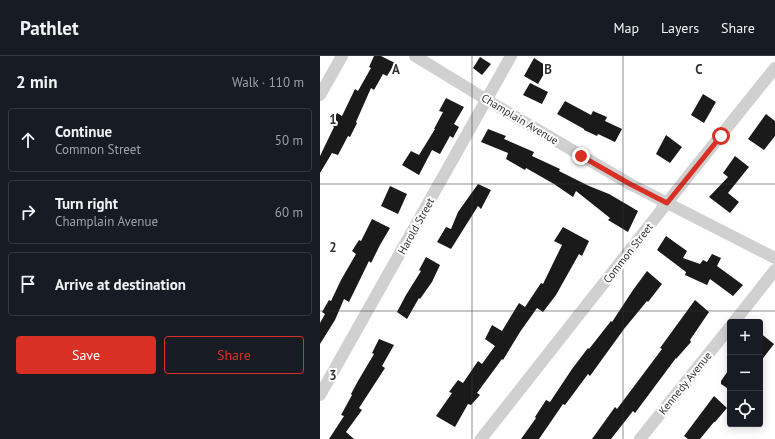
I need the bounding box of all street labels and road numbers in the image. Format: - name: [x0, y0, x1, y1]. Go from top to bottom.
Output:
- street label: Champlain Avenue: [479, 91, 561, 148]
- street label: Harold Street: [395, 195, 437, 257]
- street label: Common Street: [600, 220, 656, 286]
- street label: Kennedy Avenue: [655, 348, 715, 417]

